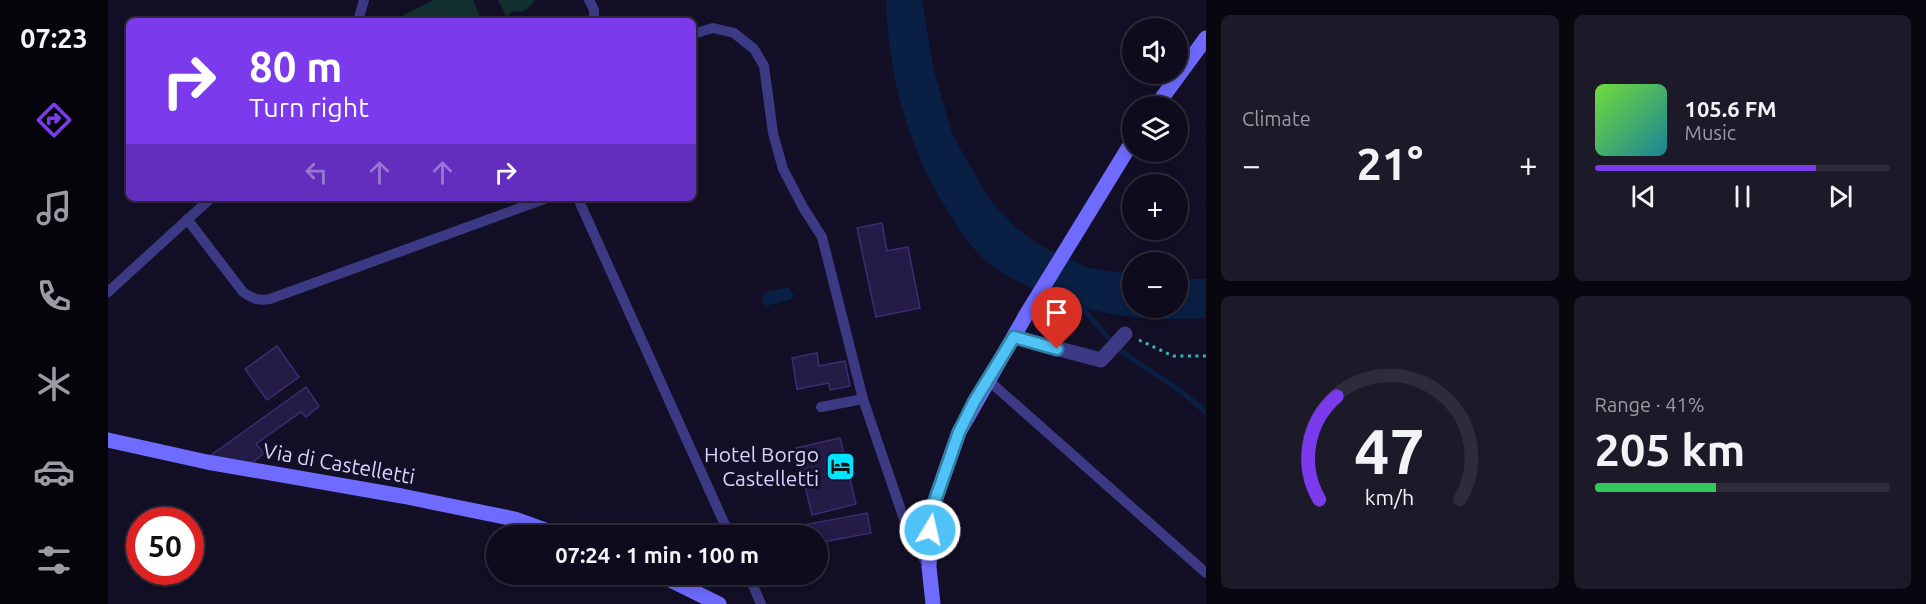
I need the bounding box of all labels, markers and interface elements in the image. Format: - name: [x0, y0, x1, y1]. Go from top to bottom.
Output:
- map controls: [1122, 18, 1188, 318]
- button: sound: [1122, 18, 1188, 84]
- text: 07:23: [20, 23, 88, 53]
- icon: right: [150, 42, 228, 120]
- text: 80 m: [249, 43, 343, 90]
- text: Turn right: [249, 92, 369, 122]
- button: layers: [1122, 96, 1188, 162]
- text: 105.6 FM: [1685, 96, 1777, 121]
- icon: directions: [33, 99, 75, 141]
- text: Climate: [1242, 107, 1311, 130]
- text: Music: [1685, 121, 1736, 144]
- text: 21°: [1356, 138, 1423, 189]
- text: −: [1242, 146, 1261, 183]
- text: +: [1519, 146, 1538, 183]
- icon: left: [300, 156, 333, 189]
- icon: ahead: [363, 156, 396, 189]
- icon: ahead: [426, 156, 459, 189]
- icon: right: [489, 156, 522, 189]
- button: +: [1122, 174, 1188, 240]
- icon: previous: [1627, 180, 1660, 213]
- icon: pause: [1726, 180, 1759, 213]
- icon: next: [1824, 180, 1857, 213]
- icon: music: [33, 187, 75, 229]
- button: −: [1122, 252, 1188, 318]
- icon: phone: [33, 275, 75, 317]
- pin: [1031, 287, 1082, 349]
- icon: arrive: [1040, 296, 1073, 329]
- icon: climate: [33, 363, 75, 405]
- text: Range · 41%: [1595, 393, 1705, 416]
- text: 47: [1355, 416, 1425, 486]
- text: 205 km: [1595, 424, 1745, 475]
- street label: Via di Castelletti: [261, 438, 417, 488]
- place label: Hotel Borgo Castelletti: [704, 442, 819, 490]
- icon: car: [33, 451, 75, 493]
- hotel icon: Hotel Borgo Castelletti: [824, 451, 856, 483]
- text: km/h: [1365, 485, 1414, 509]
- position arrow: [898, 498, 962, 562]
- speed limit sign: 50: [126, 507, 204, 585]
- icon: filters: [33, 539, 75, 581]
- text: 07:24 · 1 min · 100 m: [555, 542, 759, 567]

